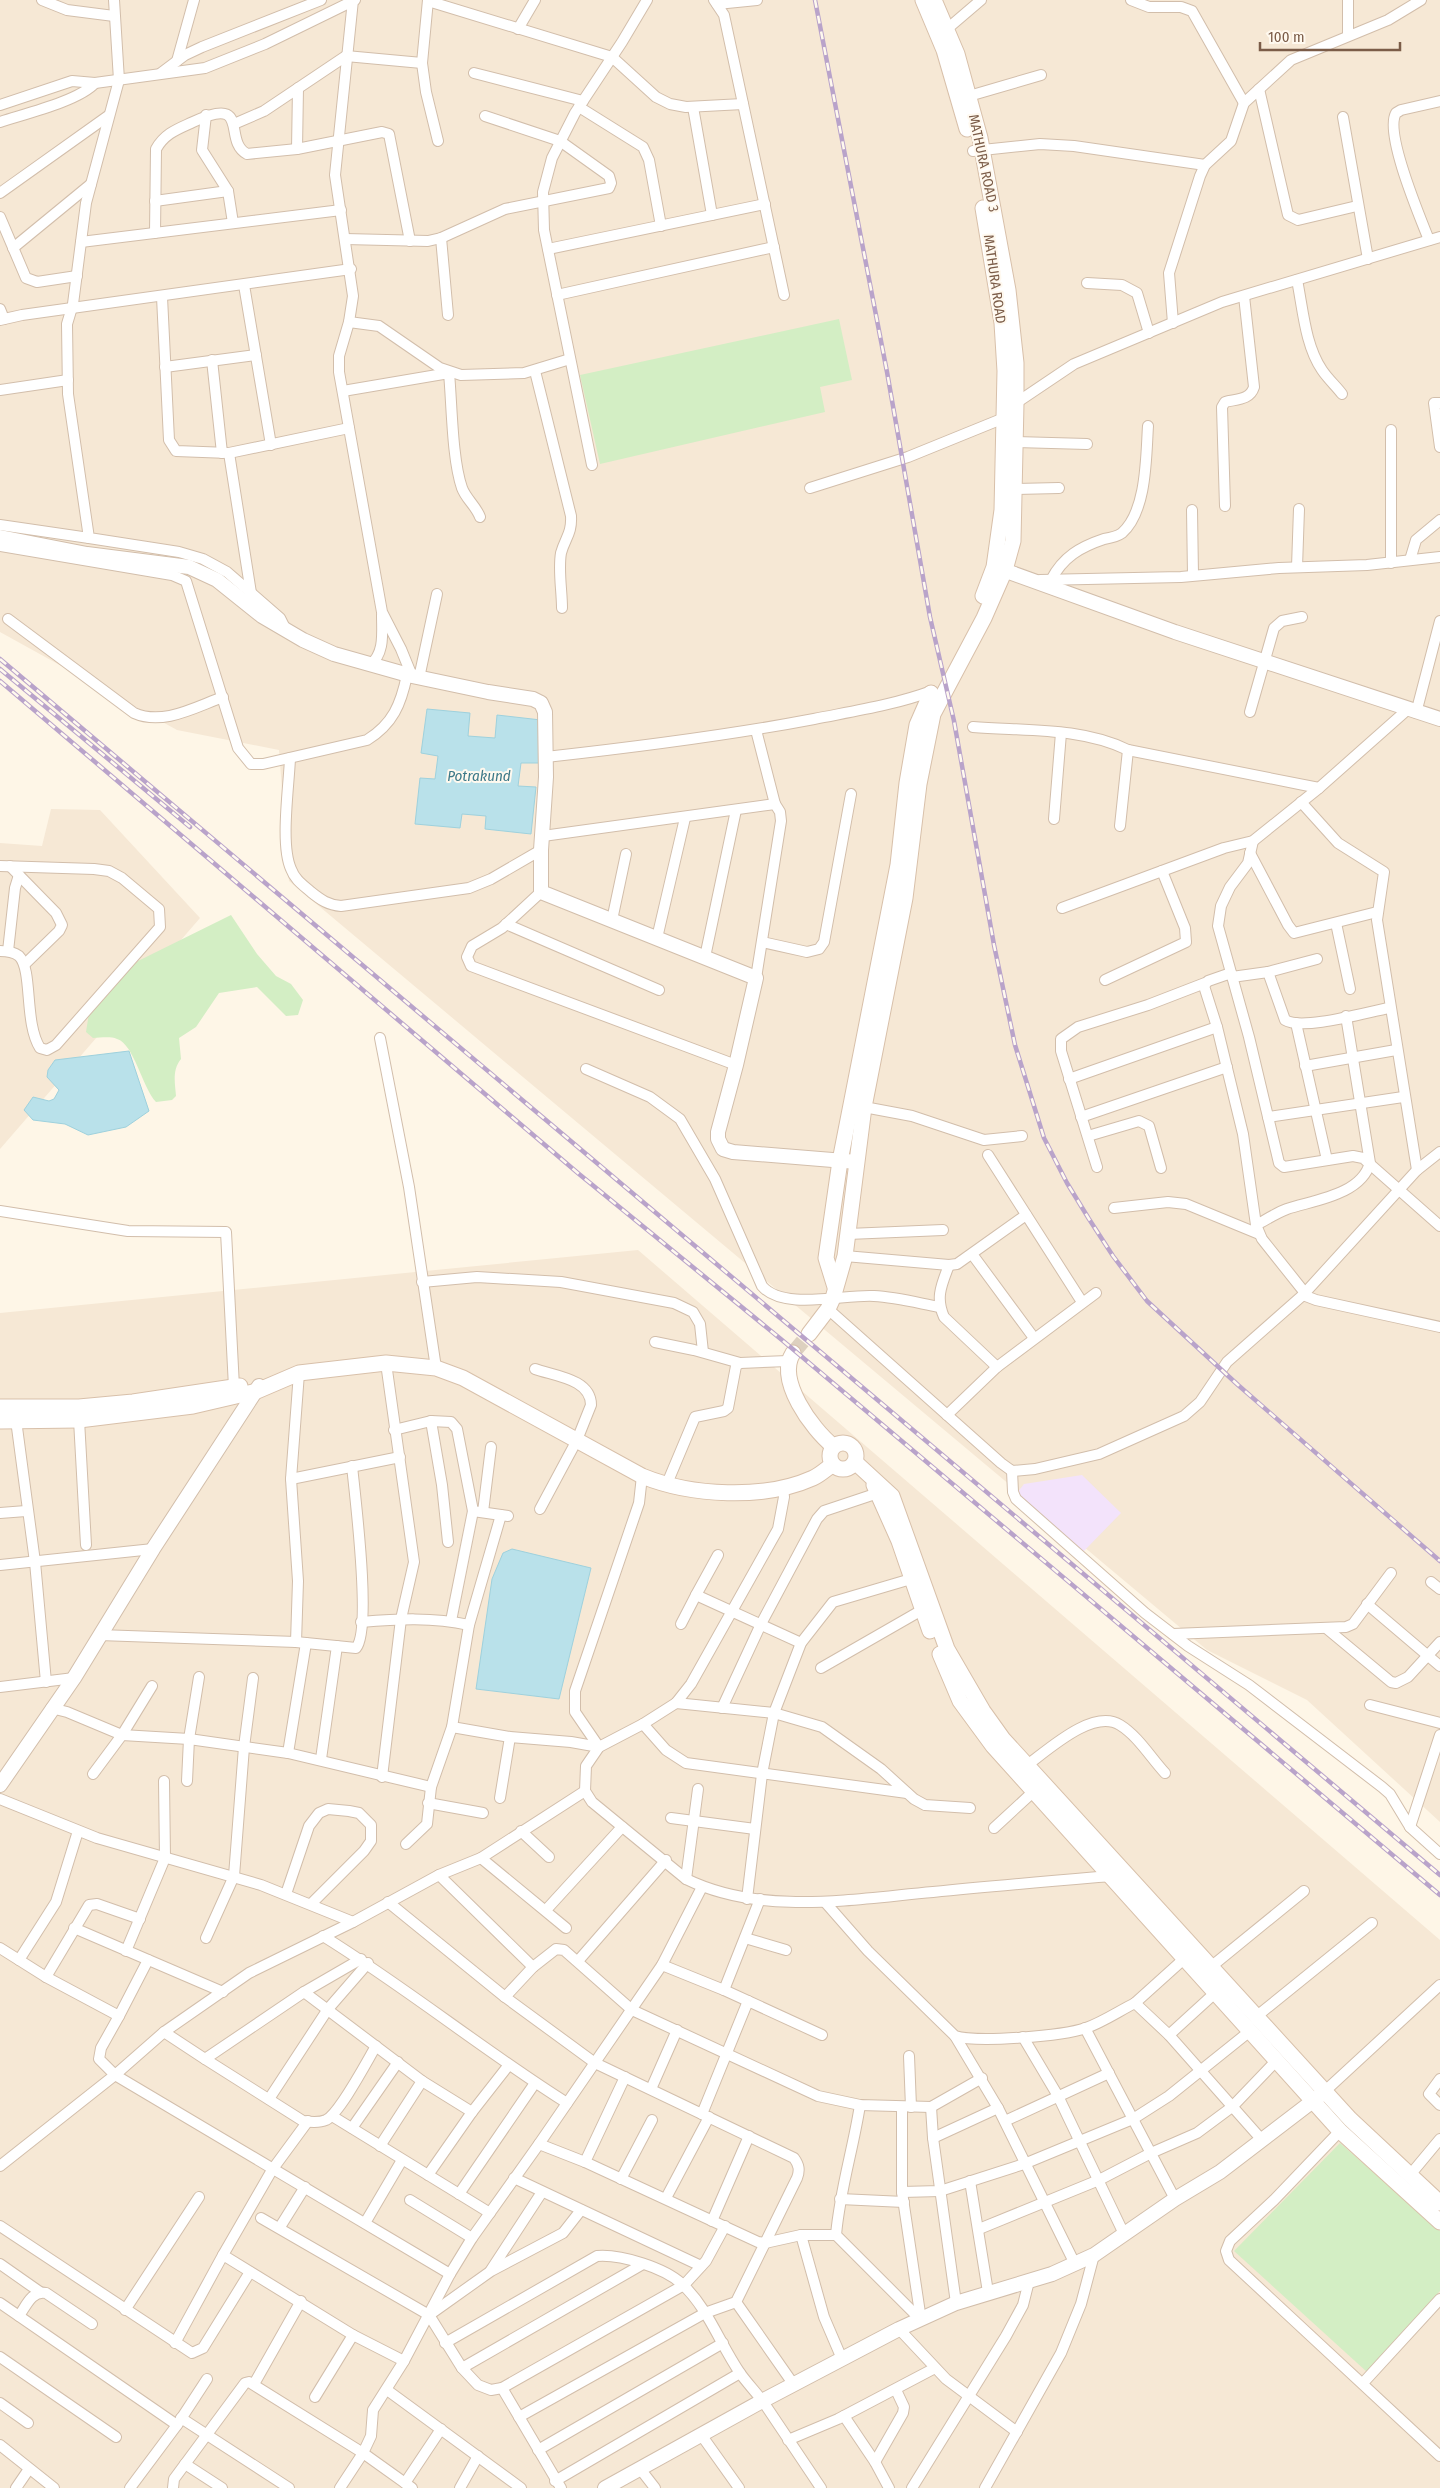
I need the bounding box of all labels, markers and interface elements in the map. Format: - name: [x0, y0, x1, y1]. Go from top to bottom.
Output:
- scale bar: [1260, 20, 1400, 52]
- text: 100 m: [1268, 28, 1305, 46]
- street label: MATHURA ROAD 3: [965, 113, 1002, 213]
- street label: MATHURA ROAD: [980, 233, 1009, 325]
- water label: Potrakund: [447, 767, 511, 785]

